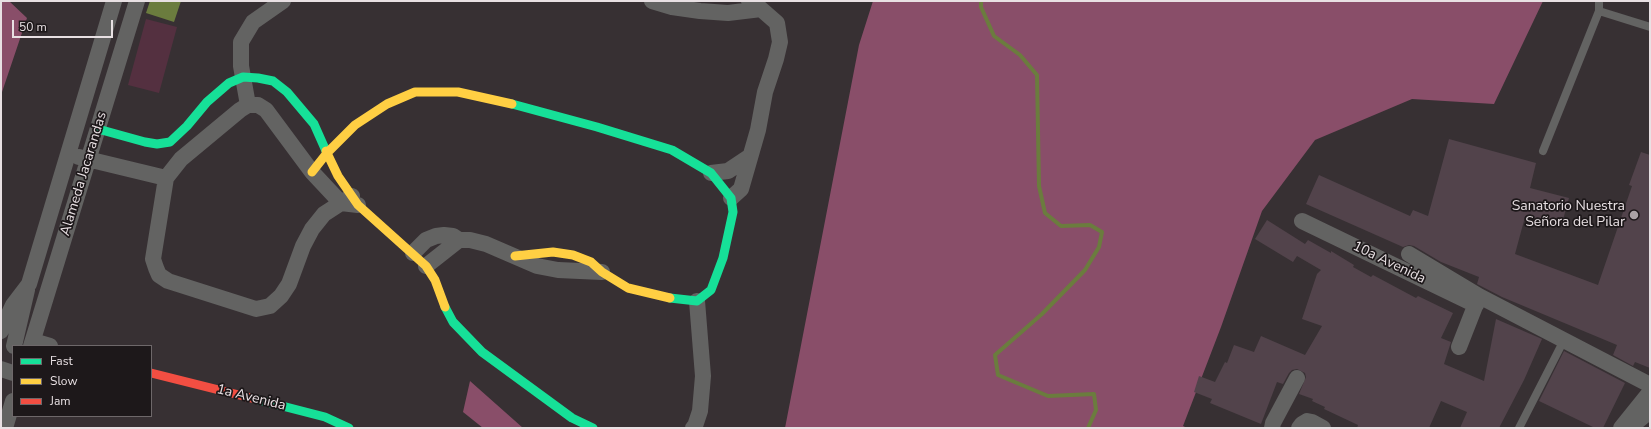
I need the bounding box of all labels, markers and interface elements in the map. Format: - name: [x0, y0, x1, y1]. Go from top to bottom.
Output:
- scale bar: [14, 12, 115, 38]
- text: 50 m: [19, 19, 47, 35]
- street label: Alameda Jacarandas: [57, 110, 111, 238]
- place label: Sanatorio Nuestra Señora del Pilar: [1512, 199, 1625, 232]
- marker: Sanatorio Nuestra Señora del Pilar: [1628, 209, 1640, 221]
- street label: 10a Avenida: [1350, 238, 1428, 288]
- legend: [12, 345, 152, 417]
- text: Fast: [50, 353, 73, 369]
- text: Slow: [50, 373, 78, 389]
- street label: 1a Avenida: [215, 381, 287, 415]
- text: Jam: [50, 393, 71, 409]

